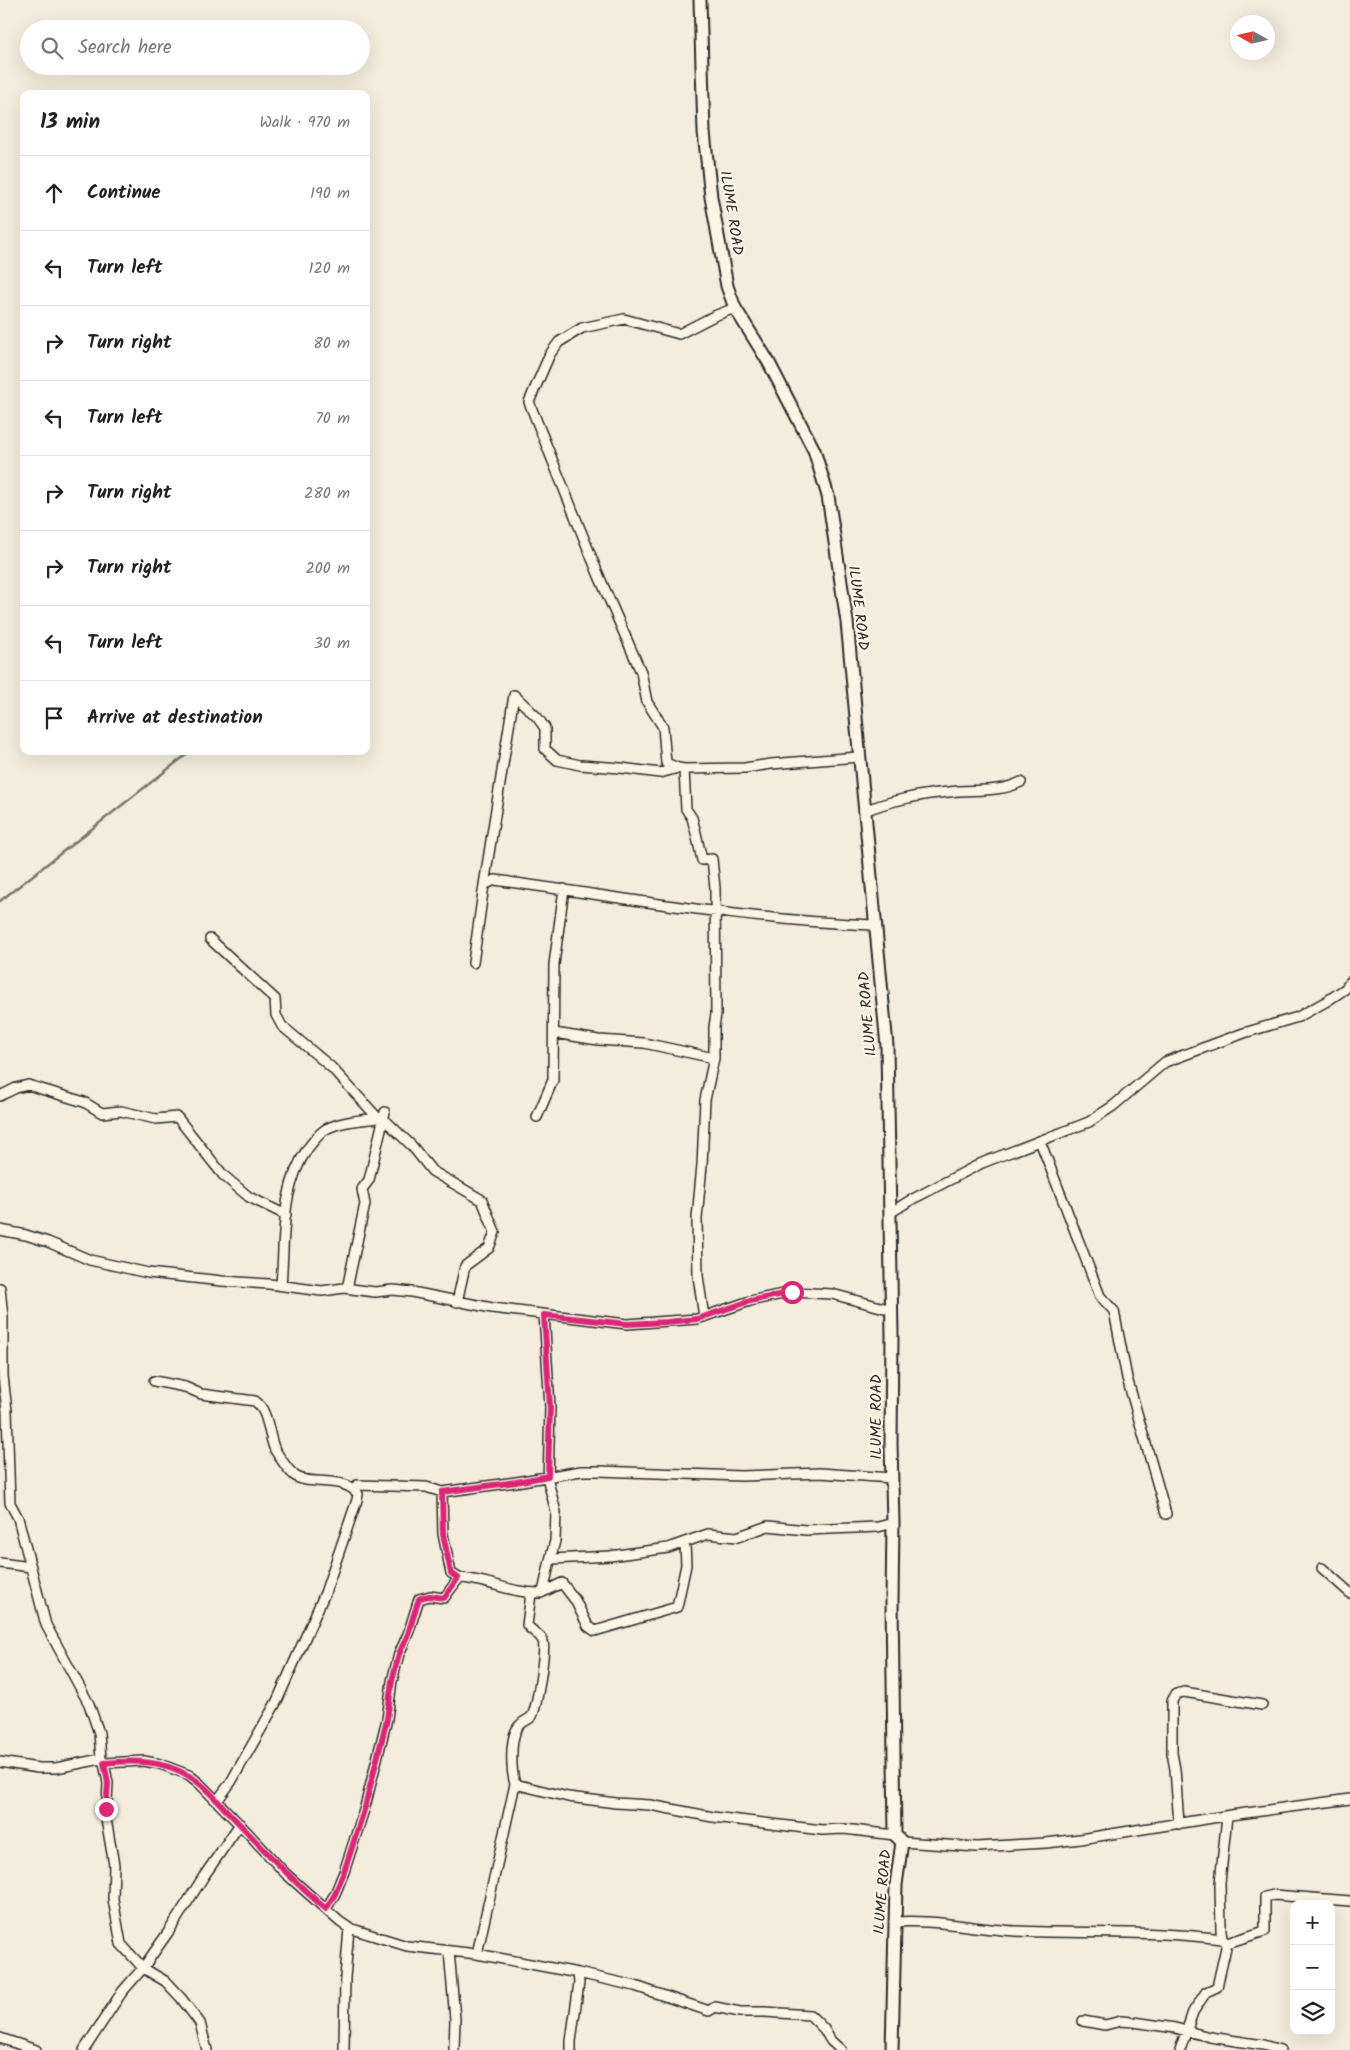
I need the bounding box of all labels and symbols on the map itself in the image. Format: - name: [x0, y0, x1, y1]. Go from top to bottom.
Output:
- north arrow: [1230, 15, 1275, 60]
- street label: ILUME ROAD: [712, 169, 750, 257]
- street label: ILUME ROAD: [841, 564, 875, 652]
- street label: ILUME ROAD: [852, 970, 884, 1057]
- route start: [781, 1281, 804, 1304]
- street label: ILUME ROAD: [865, 1374, 889, 1460]
- route end: [95, 1798, 118, 1821]
- street label: ILUME ROAD: [867, 1848, 899, 1935]

